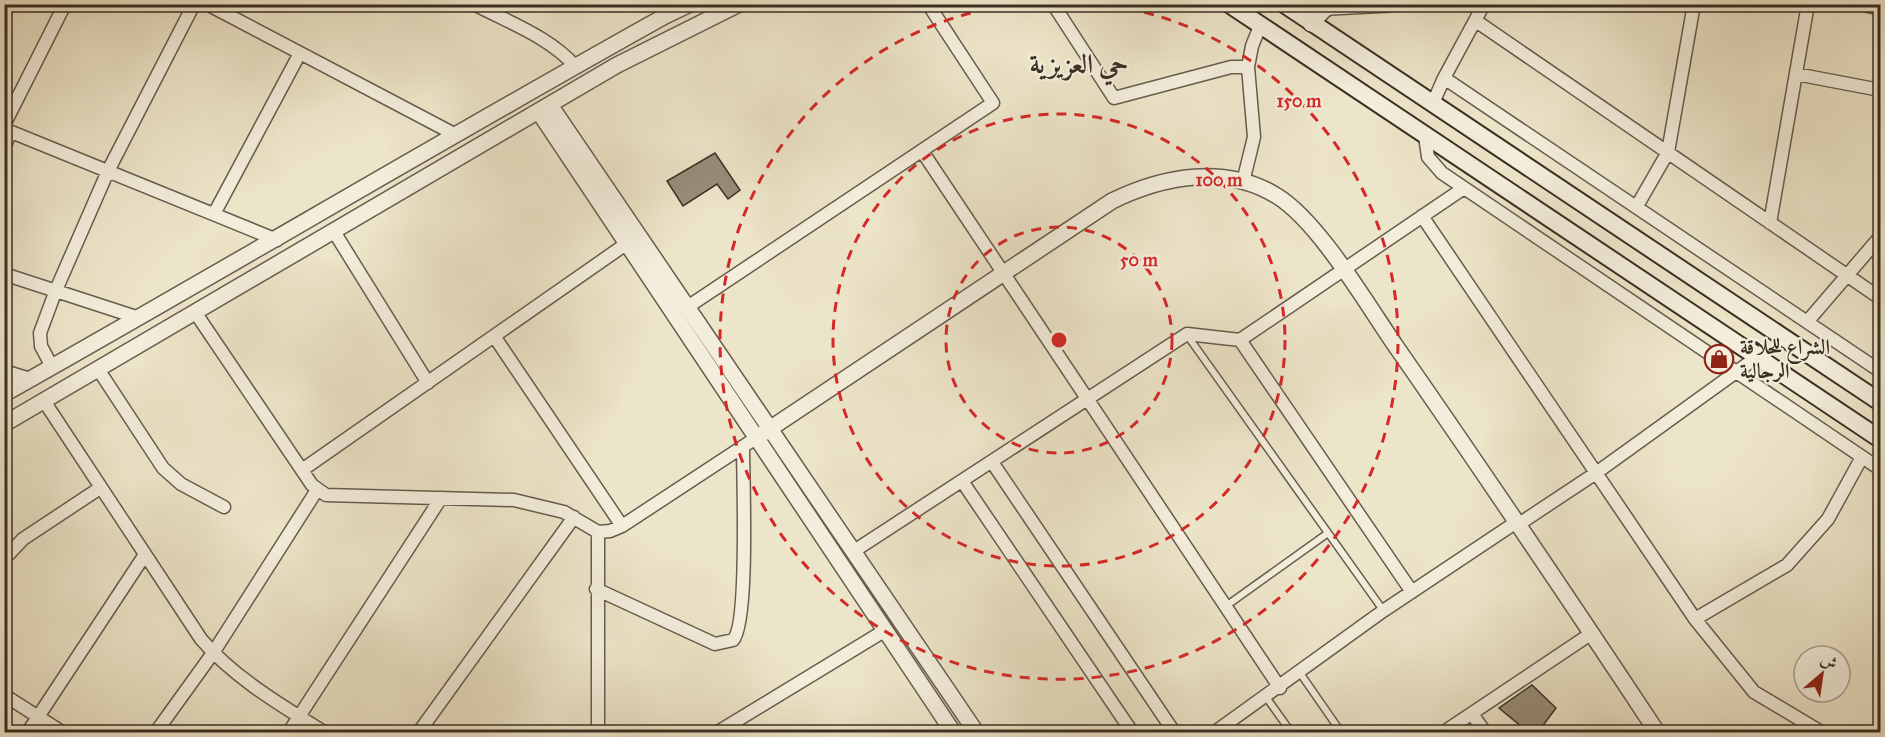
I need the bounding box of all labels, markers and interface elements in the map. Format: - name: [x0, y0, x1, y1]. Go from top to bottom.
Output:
- district label: حي العزيزية: [1030, 47, 1128, 86]
- text: 150 m: [1277, 90, 1322, 112]
- text: 100 m: [1196, 169, 1243, 191]
- text: 50 m: [1120, 249, 1159, 271]
- centre of rings: [1049, 330, 1069, 350]
- place label: الشراع للحلاقة الرجالية: [1740, 334, 1830, 384]
- shop icon: الشراع للحلاقة الرجالية: [1703, 343, 1735, 375]
- north arrow: [1792, 644, 1852, 704]
- text: ش: [1817, 649, 1841, 673]

